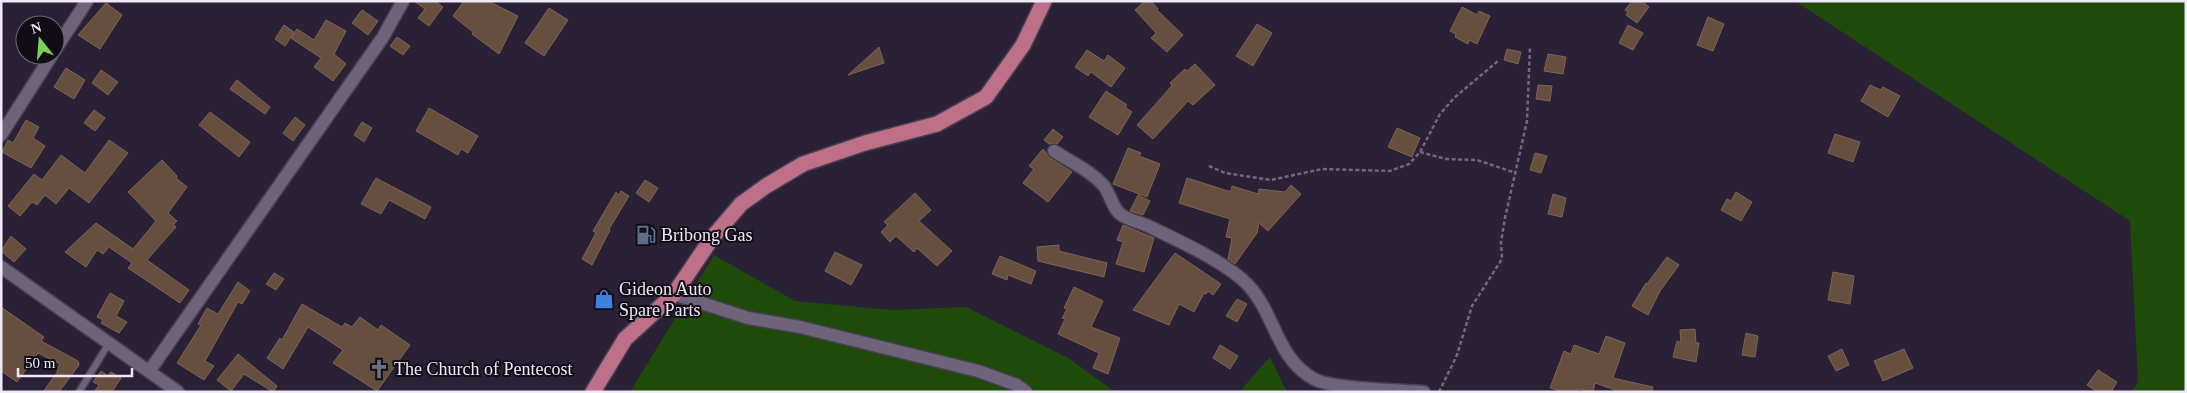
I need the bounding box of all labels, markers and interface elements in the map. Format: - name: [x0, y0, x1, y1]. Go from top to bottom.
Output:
- north arrow: [15, 15, 65, 65]
- text: N: [29, 19, 43, 37]
- fuel station icon: Bribong Gas: [635, 224, 657, 246]
- place label: Bribong Gas: [661, 225, 753, 245]
- place label: Gideon Auto Spare Parts: [619, 279, 712, 320]
- shop icon: Gideon Auto Spare Parts: [593, 288, 615, 310]
- scale bar: [18, 346, 131, 378]
- text: 50 m: [25, 355, 56, 371]
- church icon: The Church of Pentecost: [368, 358, 390, 380]
- place label: The Church of Pentecost: [394, 359, 572, 379]

